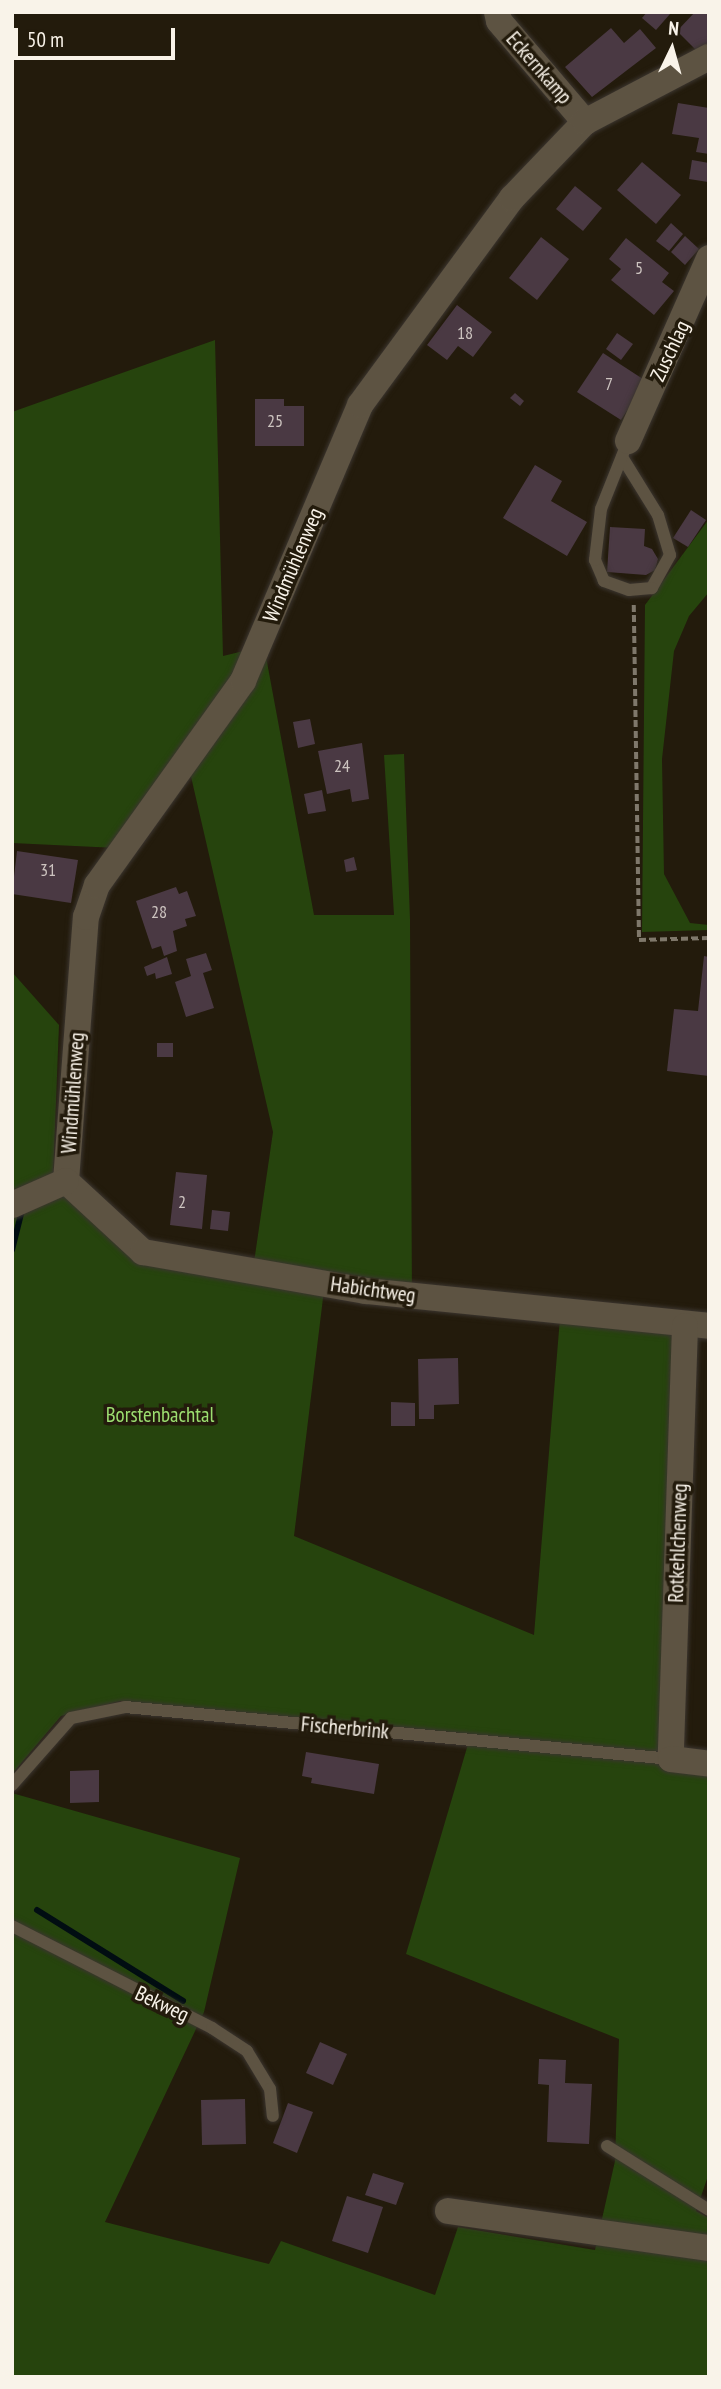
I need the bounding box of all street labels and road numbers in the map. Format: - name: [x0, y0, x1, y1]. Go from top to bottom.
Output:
- street label: Eckernkamp: [501, 27, 577, 109]
- street label: Zuschlag: [645, 317, 695, 385]
- street label: Windmühlenweg: [258, 504, 328, 626]
- street label: Windmühlenweg: [56, 1031, 90, 1155]
- street label: Habichtweg: [329, 1272, 417, 1308]
- street label: Rotkehlchenweg: [663, 1483, 693, 1603]
- street label: Fischerbrink: [300, 1712, 390, 1744]
- street label: Bekweg: [131, 1981, 193, 2027]

